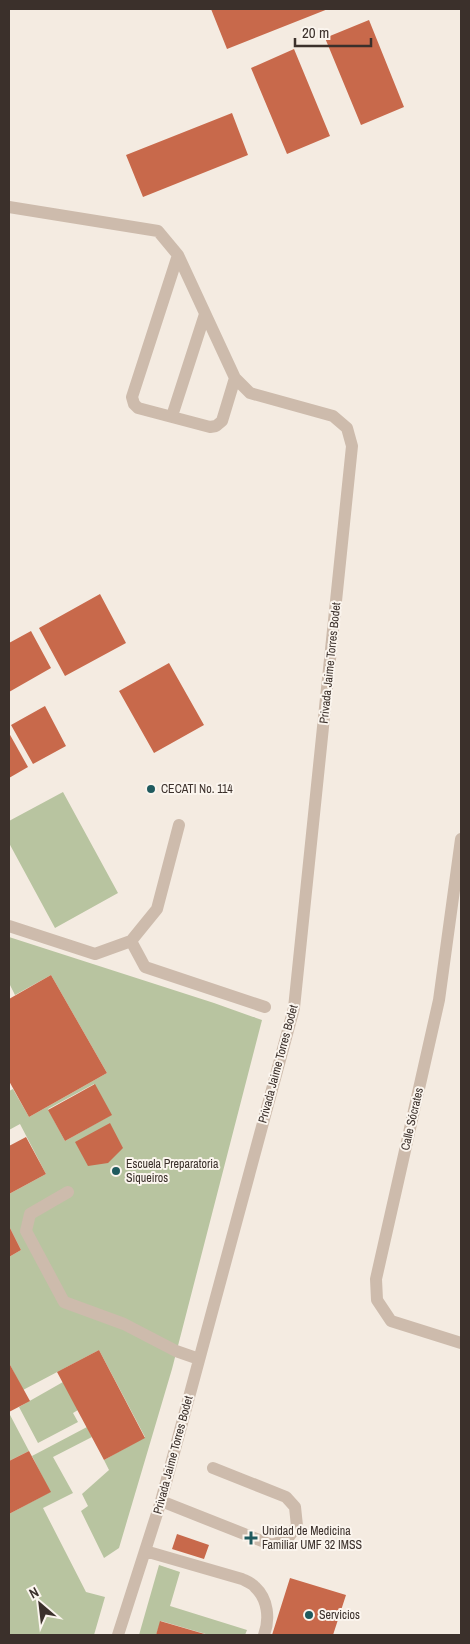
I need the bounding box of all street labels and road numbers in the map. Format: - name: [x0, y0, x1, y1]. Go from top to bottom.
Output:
- street label: Privada Jaime Torres Bodet: [316, 601, 344, 724]
- street label: Privada Jaime Torres Bodet: [255, 1003, 302, 1125]
- street label: Calle Sócrates: [397, 1086, 427, 1152]
- street label: Privada Jaime Torres Bodet: [150, 1394, 197, 1516]

